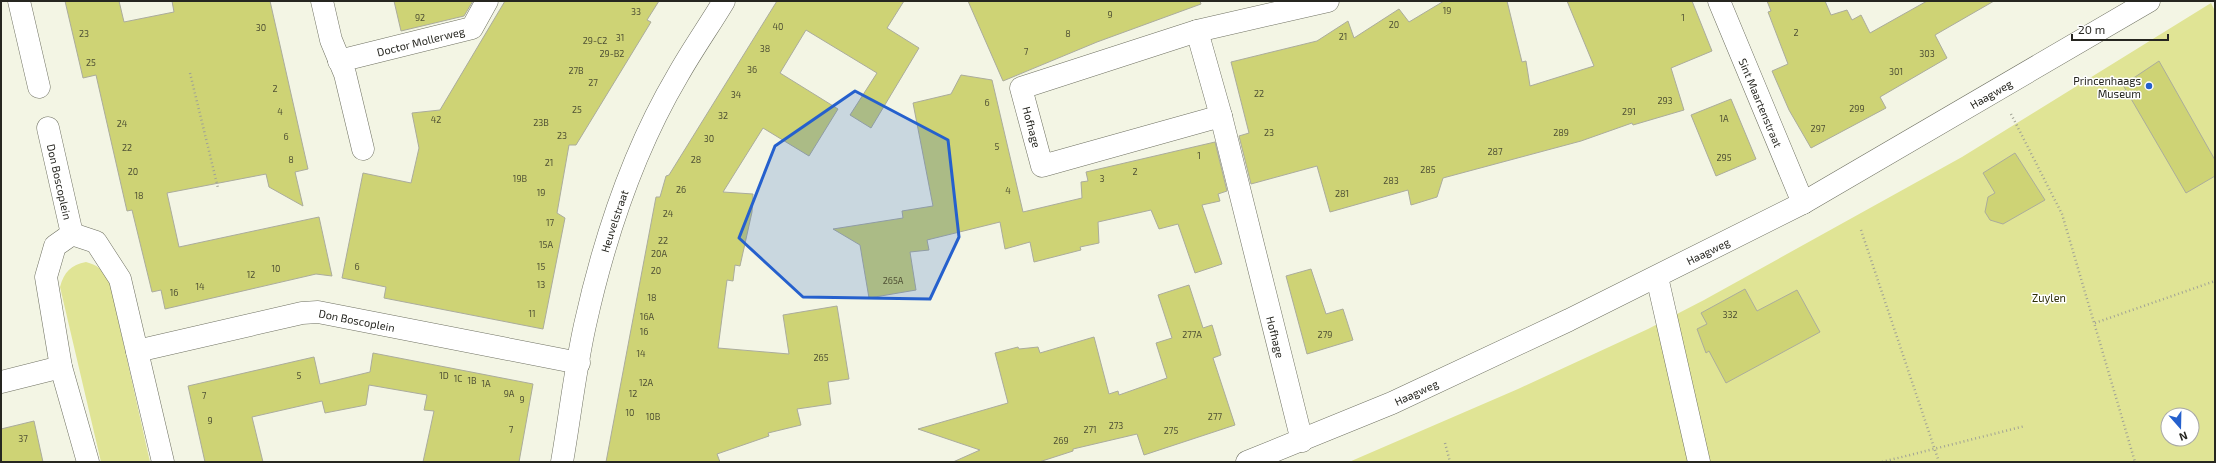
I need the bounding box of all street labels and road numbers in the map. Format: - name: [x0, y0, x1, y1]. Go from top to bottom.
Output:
- street label: Doctor Mollerweg: [375, 24, 466, 58]
- street label: Sint Maartenstraat: [1737, 56, 1786, 149]
- street label: Haagweg: [1967, 76, 2014, 111]
- street label: Hofhage: [1020, 105, 1044, 149]
- street label: Don Boscoplein: [45, 142, 75, 221]
- street label: Heuvelstraat: [597, 188, 630, 254]
- street label: Haagweg: [1684, 234, 1731, 267]
- street label: Don Boscoplein: [318, 306, 396, 333]
- street label: Hofhage: [1265, 315, 1287, 359]
- street label: Haagweg: [1392, 376, 1440, 408]

